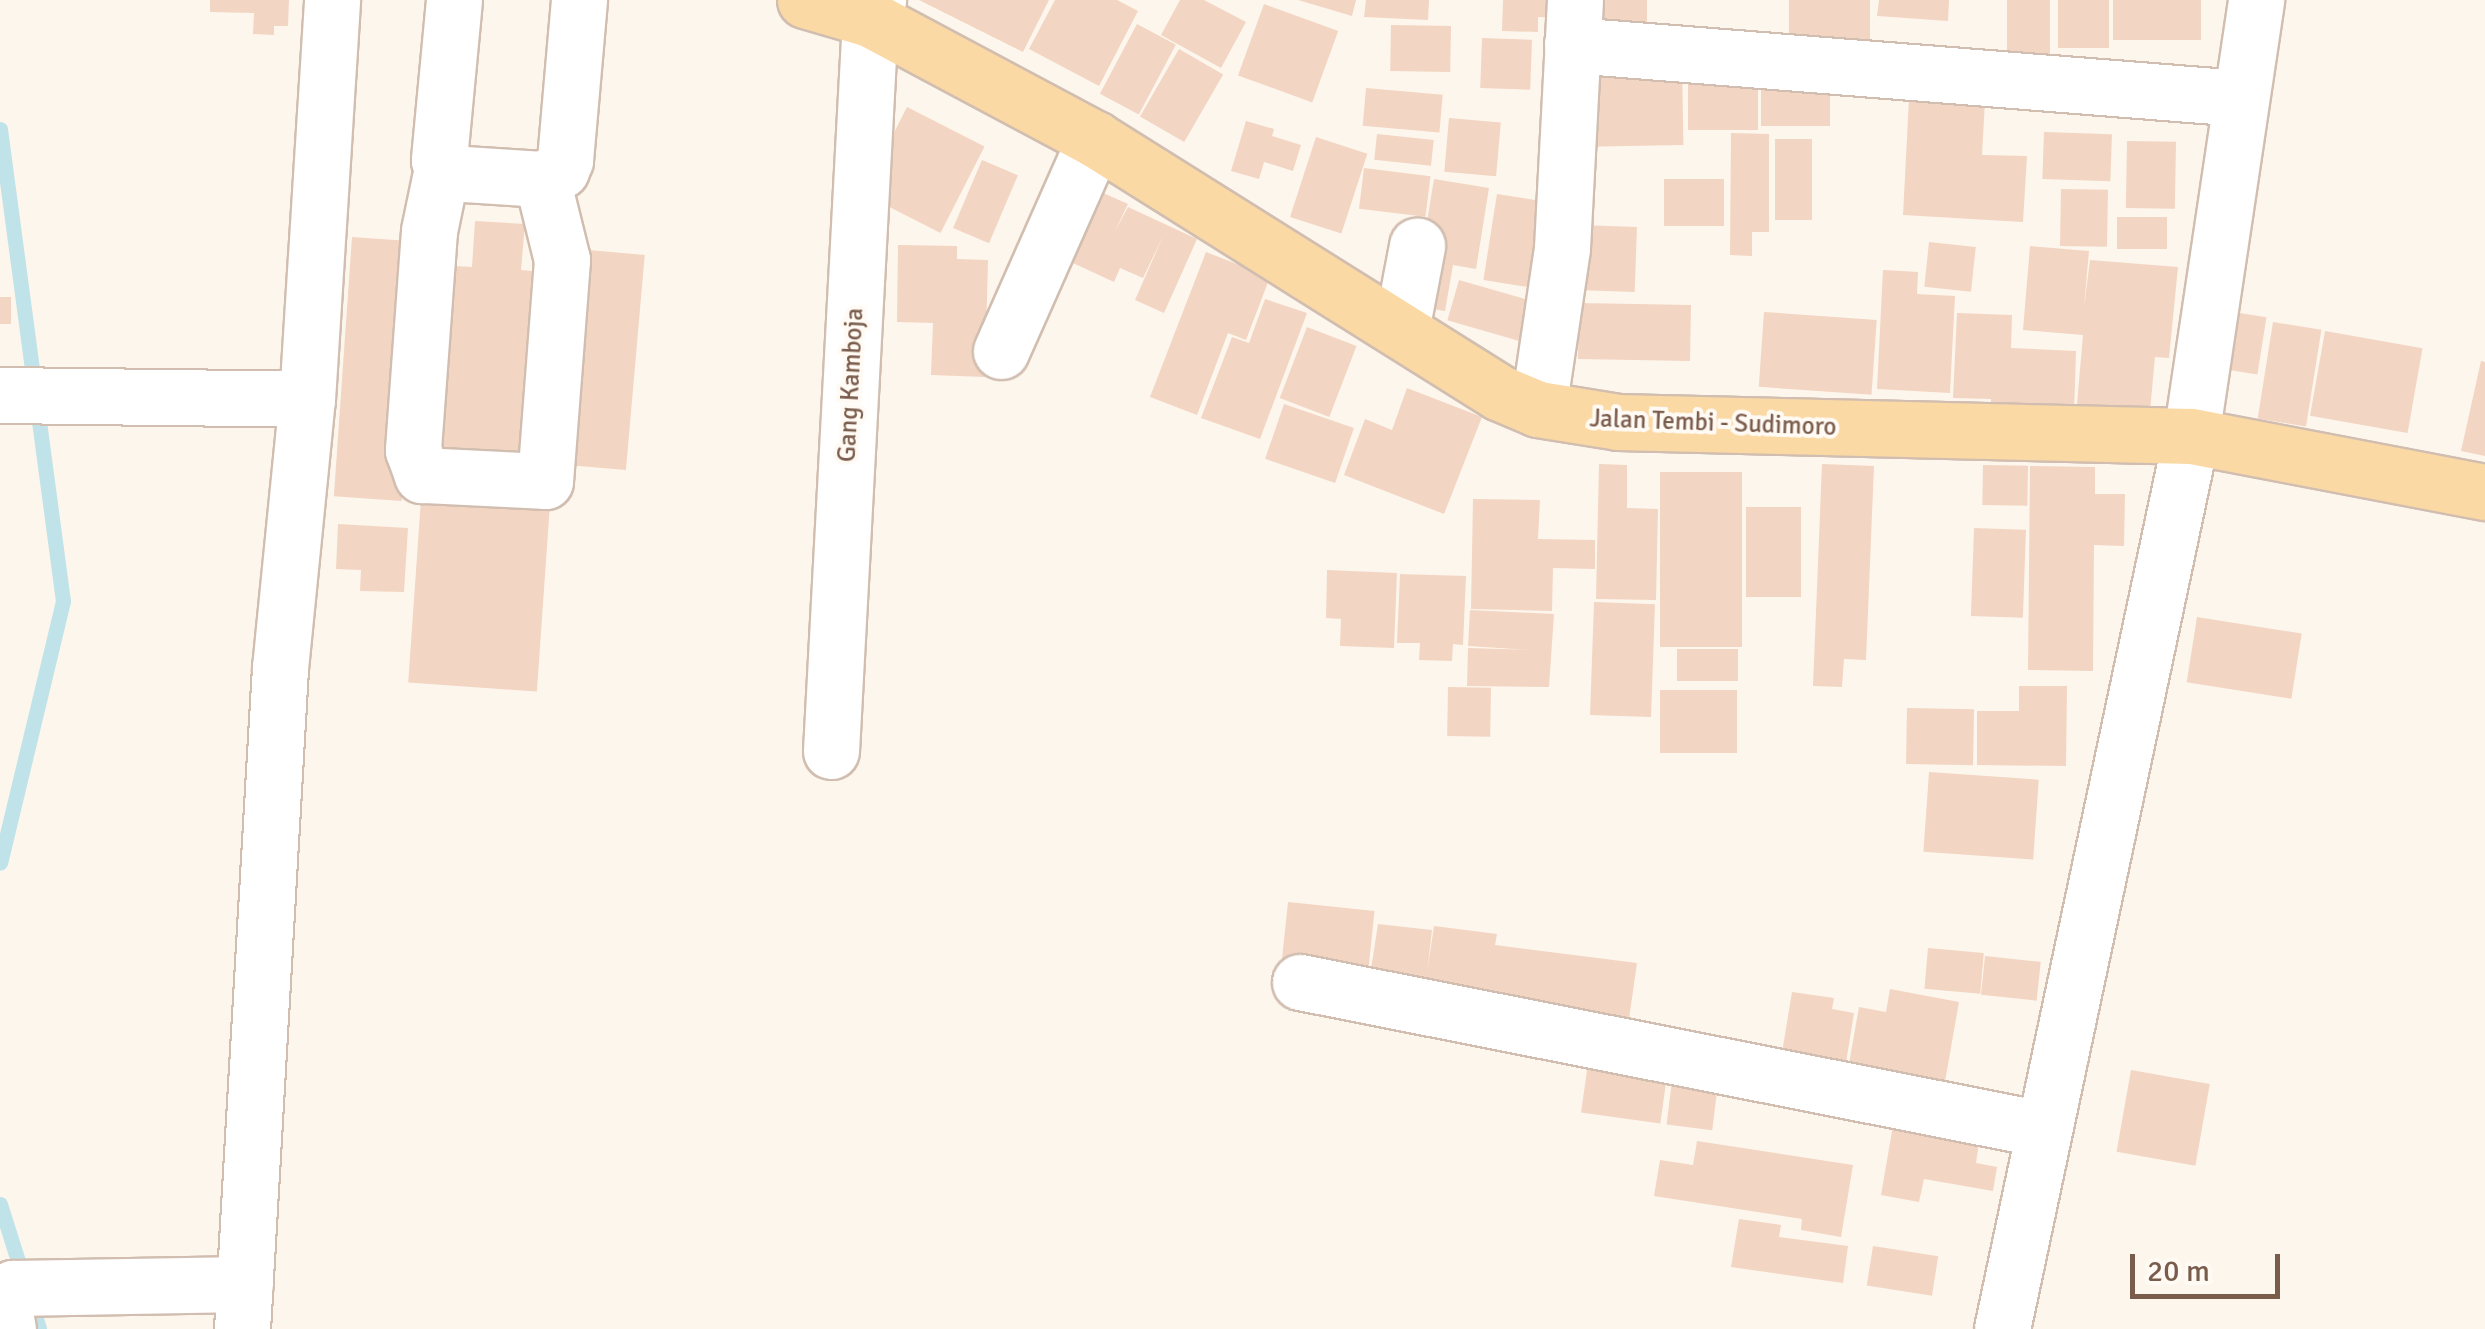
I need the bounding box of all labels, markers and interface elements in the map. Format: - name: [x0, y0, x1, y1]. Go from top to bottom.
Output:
- street label: Gang Kamboja: [832, 307, 870, 463]
- street label: Jalan Tembi - Sudimoro: [1589, 404, 1837, 442]
- scale bar: [2135, 1234, 2285, 1296]
- text: 20 m: [2147, 1253, 2210, 1290]

